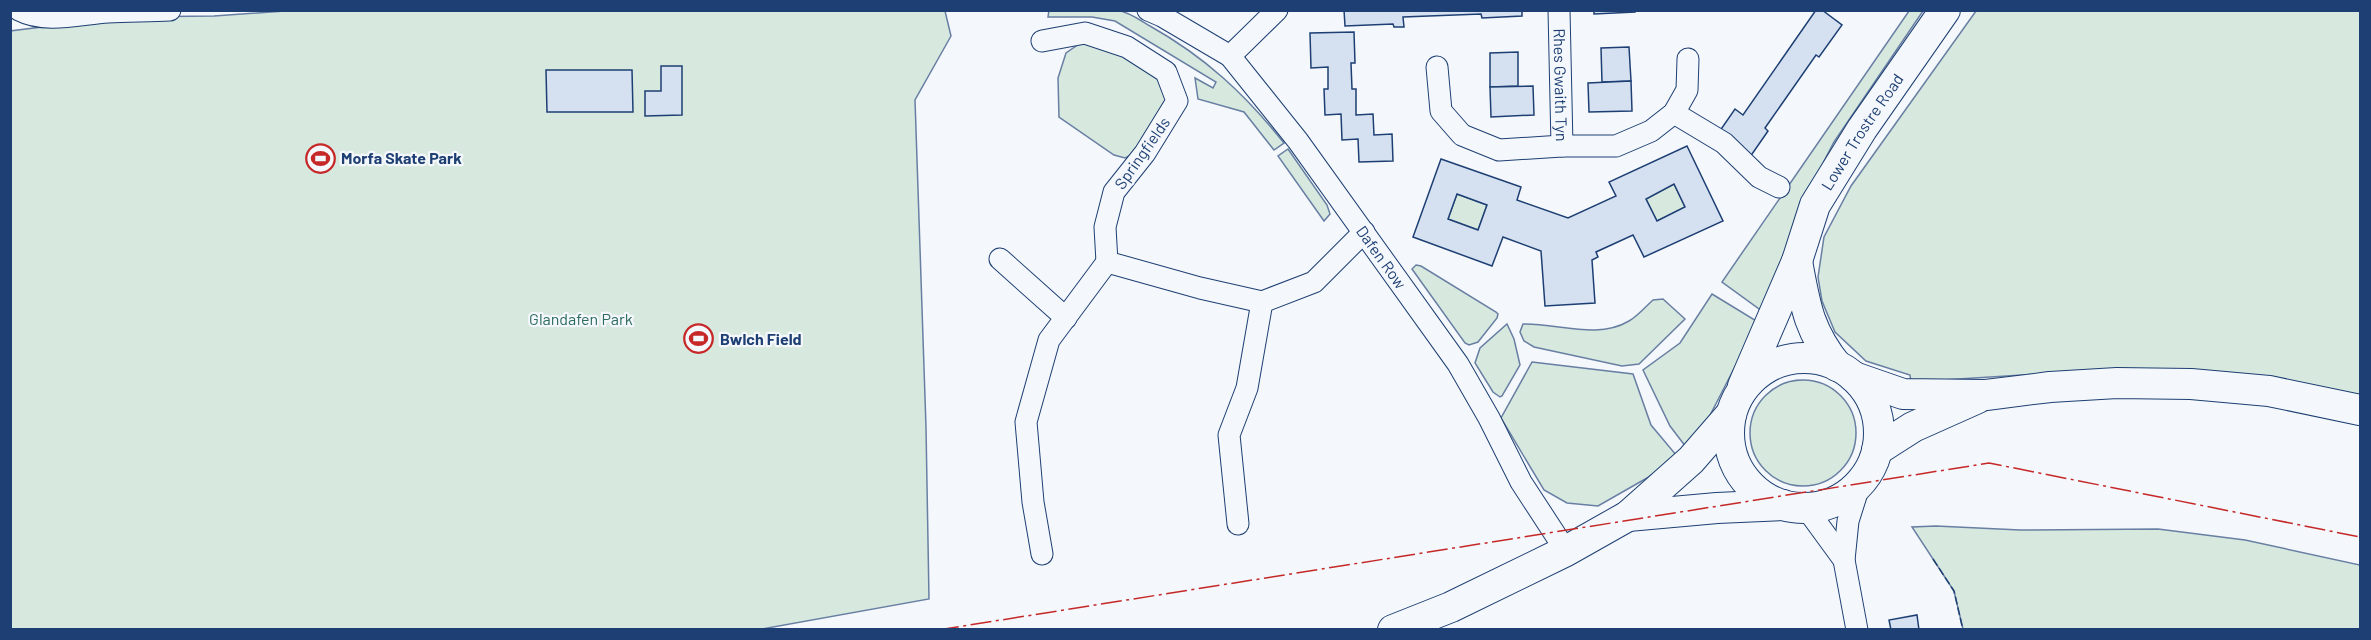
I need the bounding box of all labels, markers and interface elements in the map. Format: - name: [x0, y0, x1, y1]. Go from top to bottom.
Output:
- street label: Rhes Gwaith Tyn: [1550, 28, 1572, 142]
- street label: Lower Trostre Road: [1817, 70, 1907, 193]
- street label: Springfields: [1110, 113, 1173, 192]
- sports icon: Morfa Skate Park: [304, 142, 336, 174]
- place label: Morfa Skate Park: [341, 148, 462, 167]
- street label: Dafen Row: [1353, 222, 1411, 292]
- park label: Glandafen Park: [529, 309, 633, 328]
- sports icon: Bwlch Field: [683, 323, 715, 355]
- place label: Bwlch Field: [720, 329, 802, 348]

